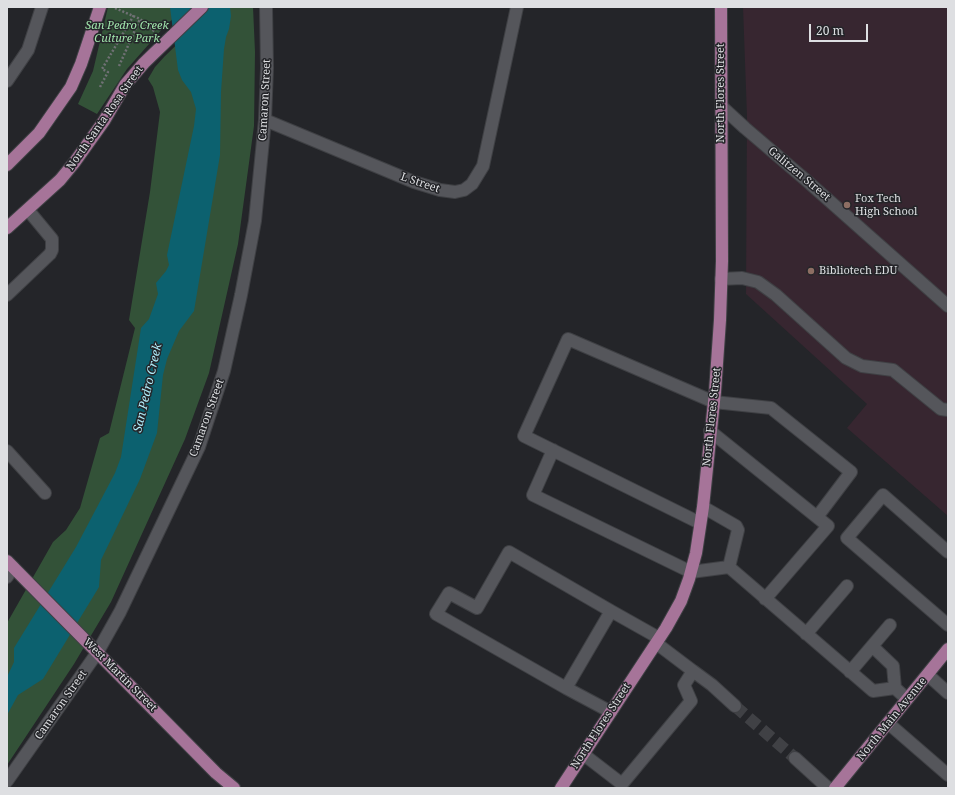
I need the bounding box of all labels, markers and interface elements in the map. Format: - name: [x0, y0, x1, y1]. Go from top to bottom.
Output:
- scale bar: [811, 16, 870, 42]
- park label: San Pedro Creek Culture Park: [85, 19, 169, 45]
- text: 20 m: [816, 22, 844, 39]
- street label: North Flores Street: [714, 43, 728, 143]
- street label: Camaron Street: [256, 59, 274, 141]
- street label: North Santa Rosa Street: [64, 63, 146, 173]
- street label: Galitzen Street: [765, 144, 833, 204]
- street label: L Street: [399, 170, 441, 196]
- place label: Fox Tech High School: [855, 192, 917, 218]
- marker: Fox Tech High School: [842, 200, 852, 210]
- place label: Bibliotech EDU: [819, 264, 897, 278]
- marker: Bibliotech EDU: [806, 266, 816, 276]
- water label: San Pedro Creek: [131, 342, 165, 434]
- street label: North Flores Street: [700, 367, 724, 467]
- street label: Camaron Street: [187, 377, 227, 459]
- street label: West Martin Street: [81, 636, 159, 714]
- street label: Camaron Street: [32, 668, 90, 742]
- street label: North Main Avenue: [854, 675, 930, 763]
- street label: North Flores Street: [568, 681, 634, 771]

